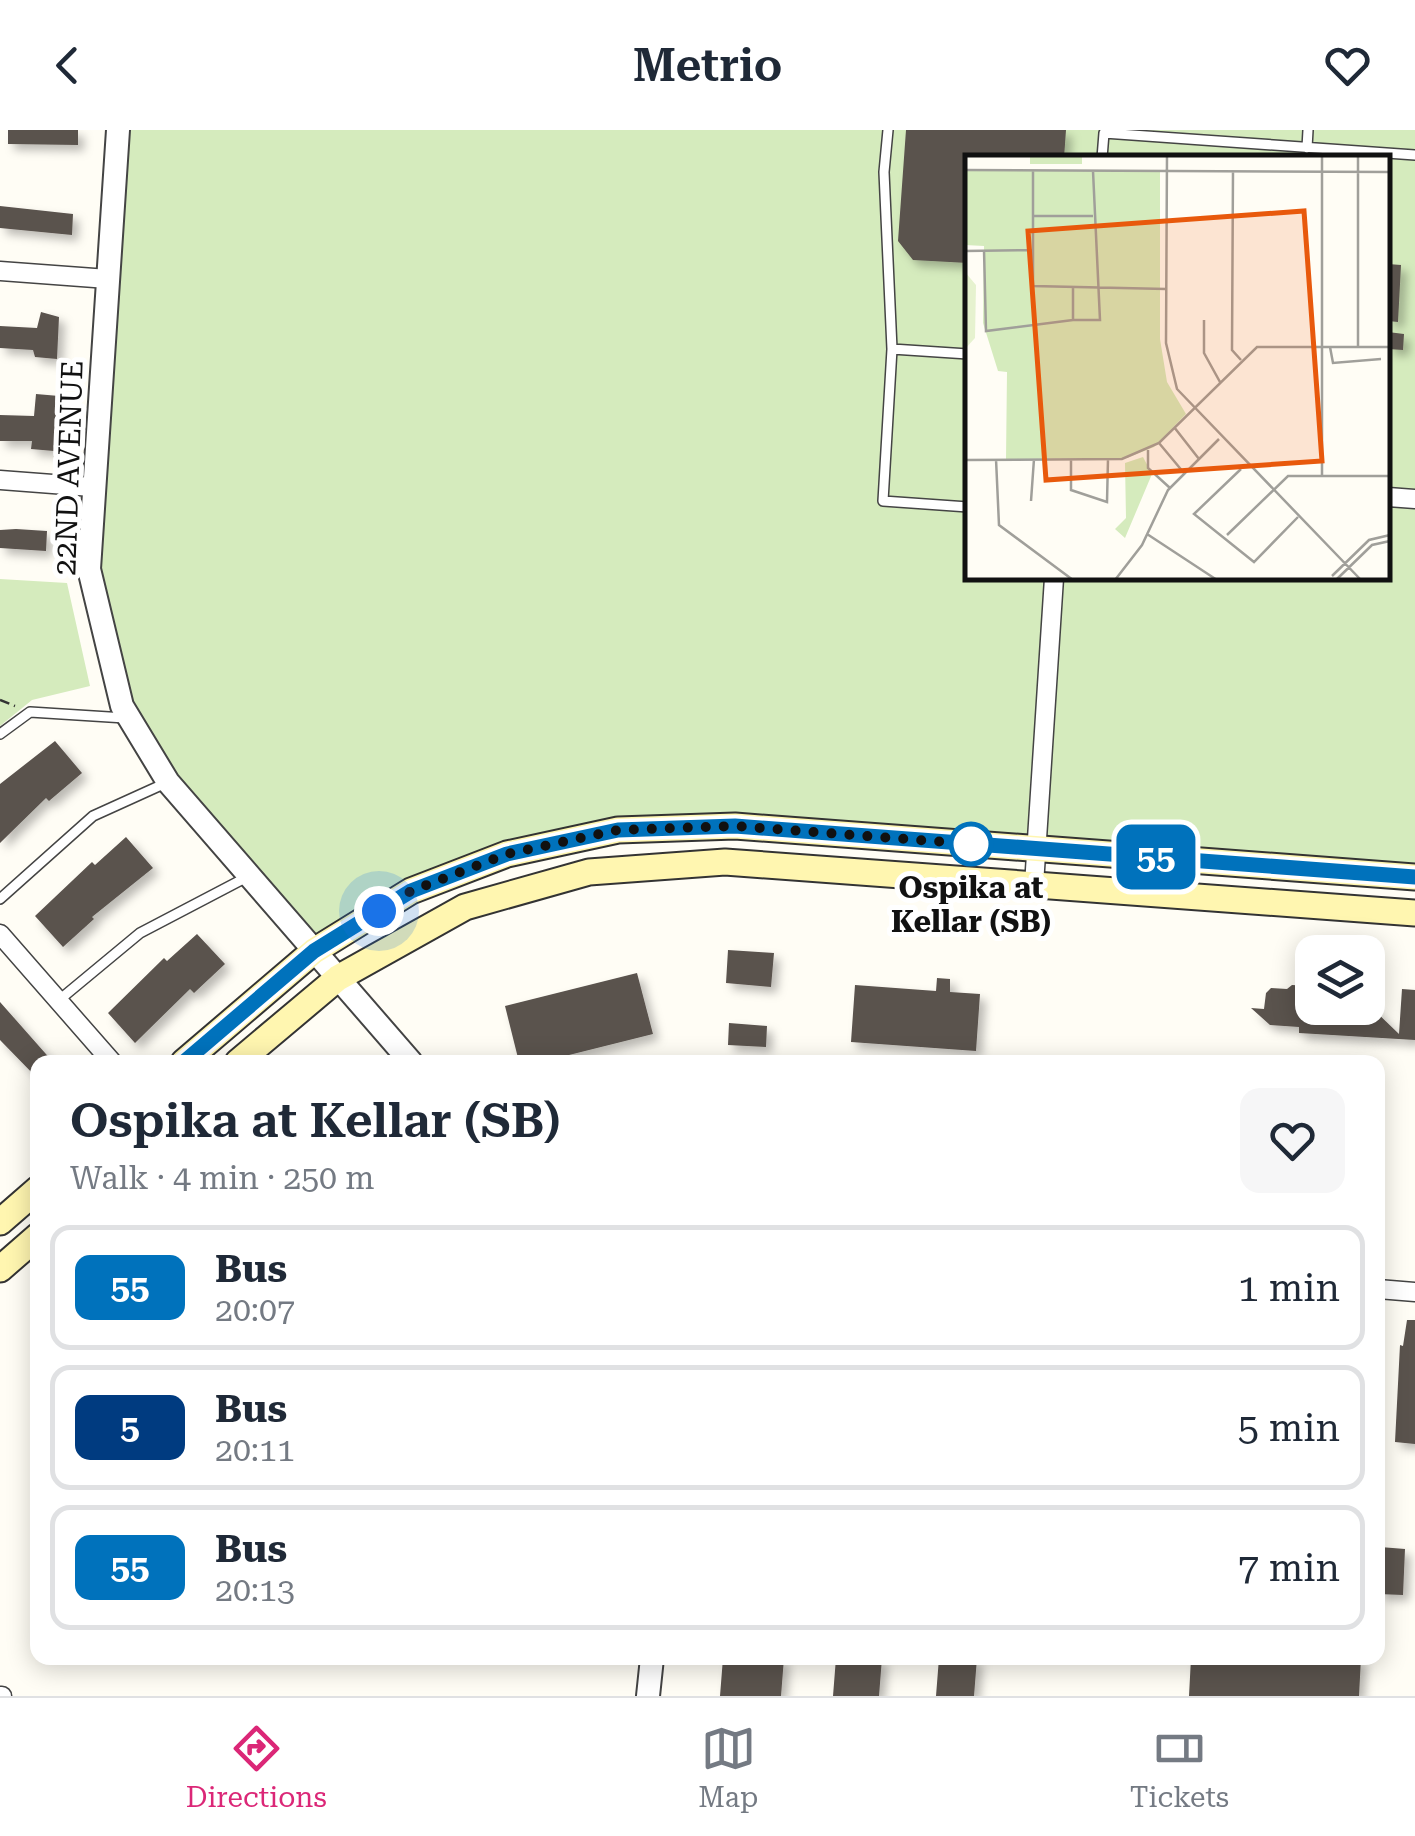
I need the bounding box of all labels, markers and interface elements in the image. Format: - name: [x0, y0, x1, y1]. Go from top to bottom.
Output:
- icon: back: [40, 38, 95, 93]
- icon: heart: [1320, 38, 1375, 93]
- text: Metrio: [633, 39, 782, 92]
- inset map: [965, 155, 1390, 580]
- street label: 22ND AVENUE: [47, 360, 90, 576]
- marker: Ospika at Kellar (SB): [950, 823, 992, 865]
- line badge: 55: [1111, 824, 1201, 890]
- text: 55: [1136, 837, 1176, 878]
- place label: Ospika at Kellar (SB): [891, 870, 1051, 939]
- your location: [354, 886, 404, 936]
- map controls: [1295, 935, 1385, 1025]
- button: layers: [1295, 935, 1385, 1025]
- button: heart: [1240, 1088, 1345, 1193]
- text: Ospika at Kellar (SB): [70, 1093, 560, 1149]
- text: Walk · 4 min · 250 m: [70, 1159, 374, 1197]
- text: Bus: [215, 1247, 287, 1291]
- text: 1 min: [1238, 1266, 1340, 1310]
- text: 55: [110, 1267, 150, 1308]
- text: 20:07: [215, 1291, 295, 1329]
- text: Bus: [215, 1387, 287, 1431]
- text: 5 min: [1238, 1406, 1340, 1450]
- text: 5: [120, 1407, 140, 1448]
- text: 20:11: [215, 1431, 295, 1469]
- text: Bus: [215, 1527, 287, 1571]
- text: 7 min: [1238, 1546, 1340, 1590]
- text: 55: [110, 1547, 150, 1588]
- text: 20:13: [215, 1571, 295, 1609]
- tab: Directions: [186, 1721, 327, 1814]
- tab: Map: [698, 1721, 758, 1814]
- tab: Tickets: [1130, 1721, 1229, 1814]

